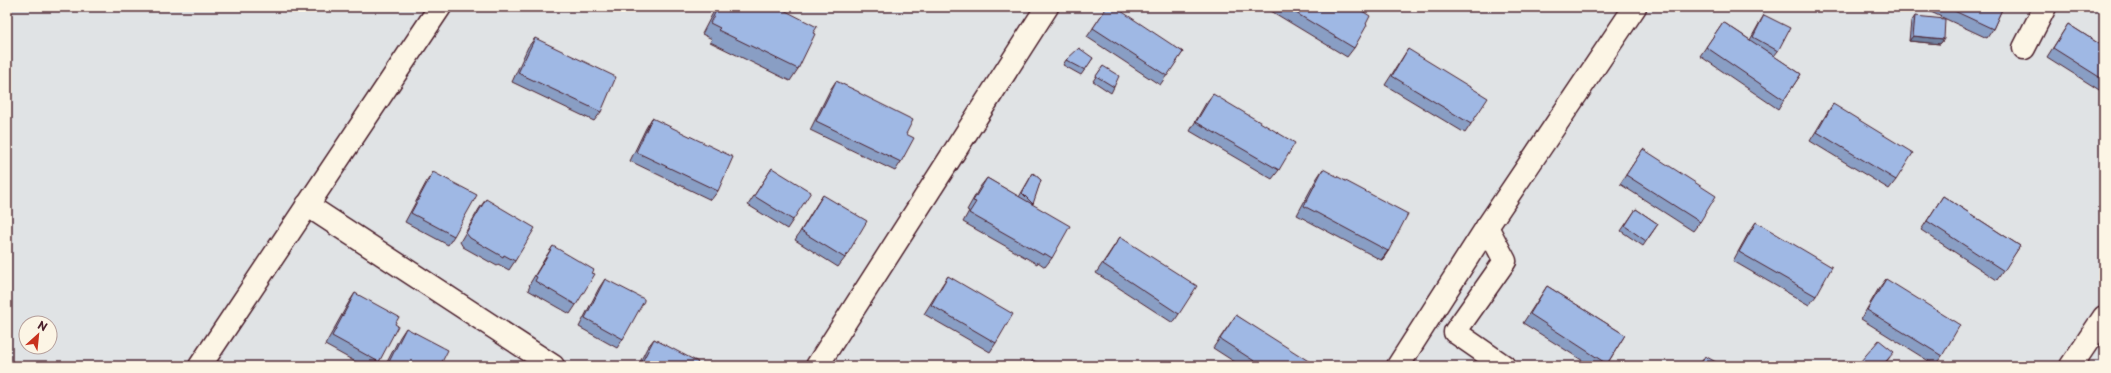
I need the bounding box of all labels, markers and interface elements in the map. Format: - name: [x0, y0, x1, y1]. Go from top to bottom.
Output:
- north arrow: [18, 315, 58, 355]
- text: N: [35, 316, 51, 335]

